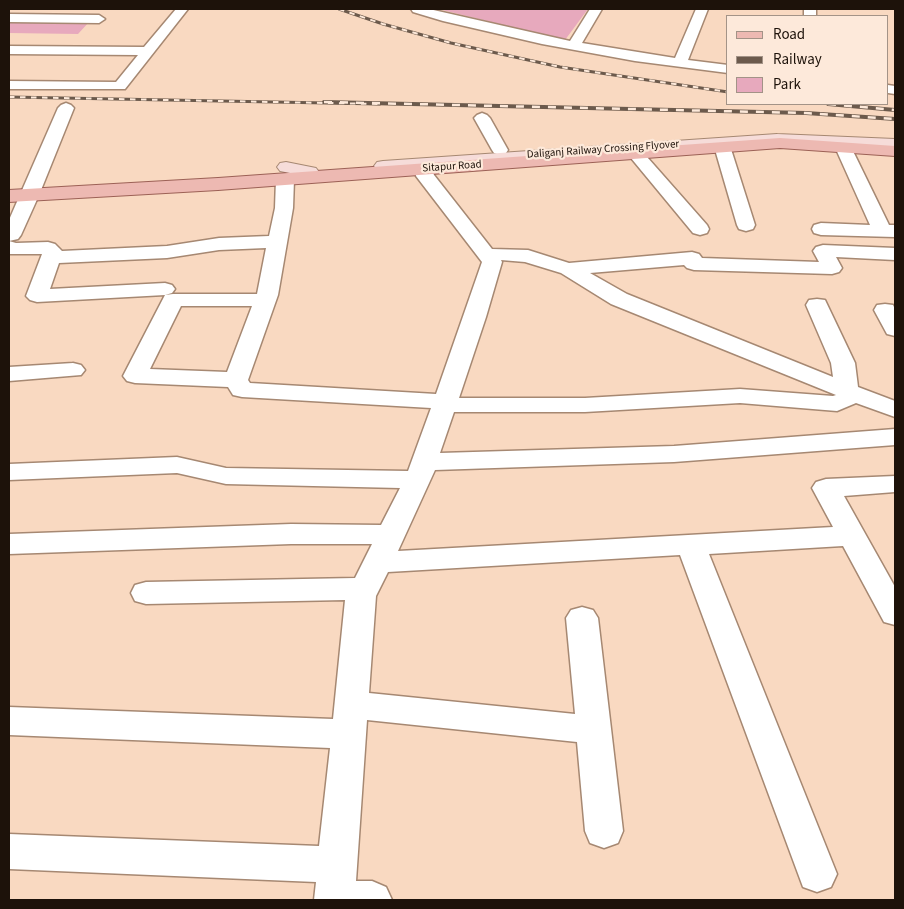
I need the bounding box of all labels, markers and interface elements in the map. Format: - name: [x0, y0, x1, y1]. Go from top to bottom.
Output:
- legend: [726, 15, 889, 105]
- text: Road: [773, 24, 805, 45]
- text: Railway: [773, 49, 822, 70]
- text: Park: [773, 74, 801, 95]
- street label: Daliganj Railway Crossing Flyover: [526, 138, 680, 162]
- street label: Sitapur Road: [422, 158, 482, 176]

